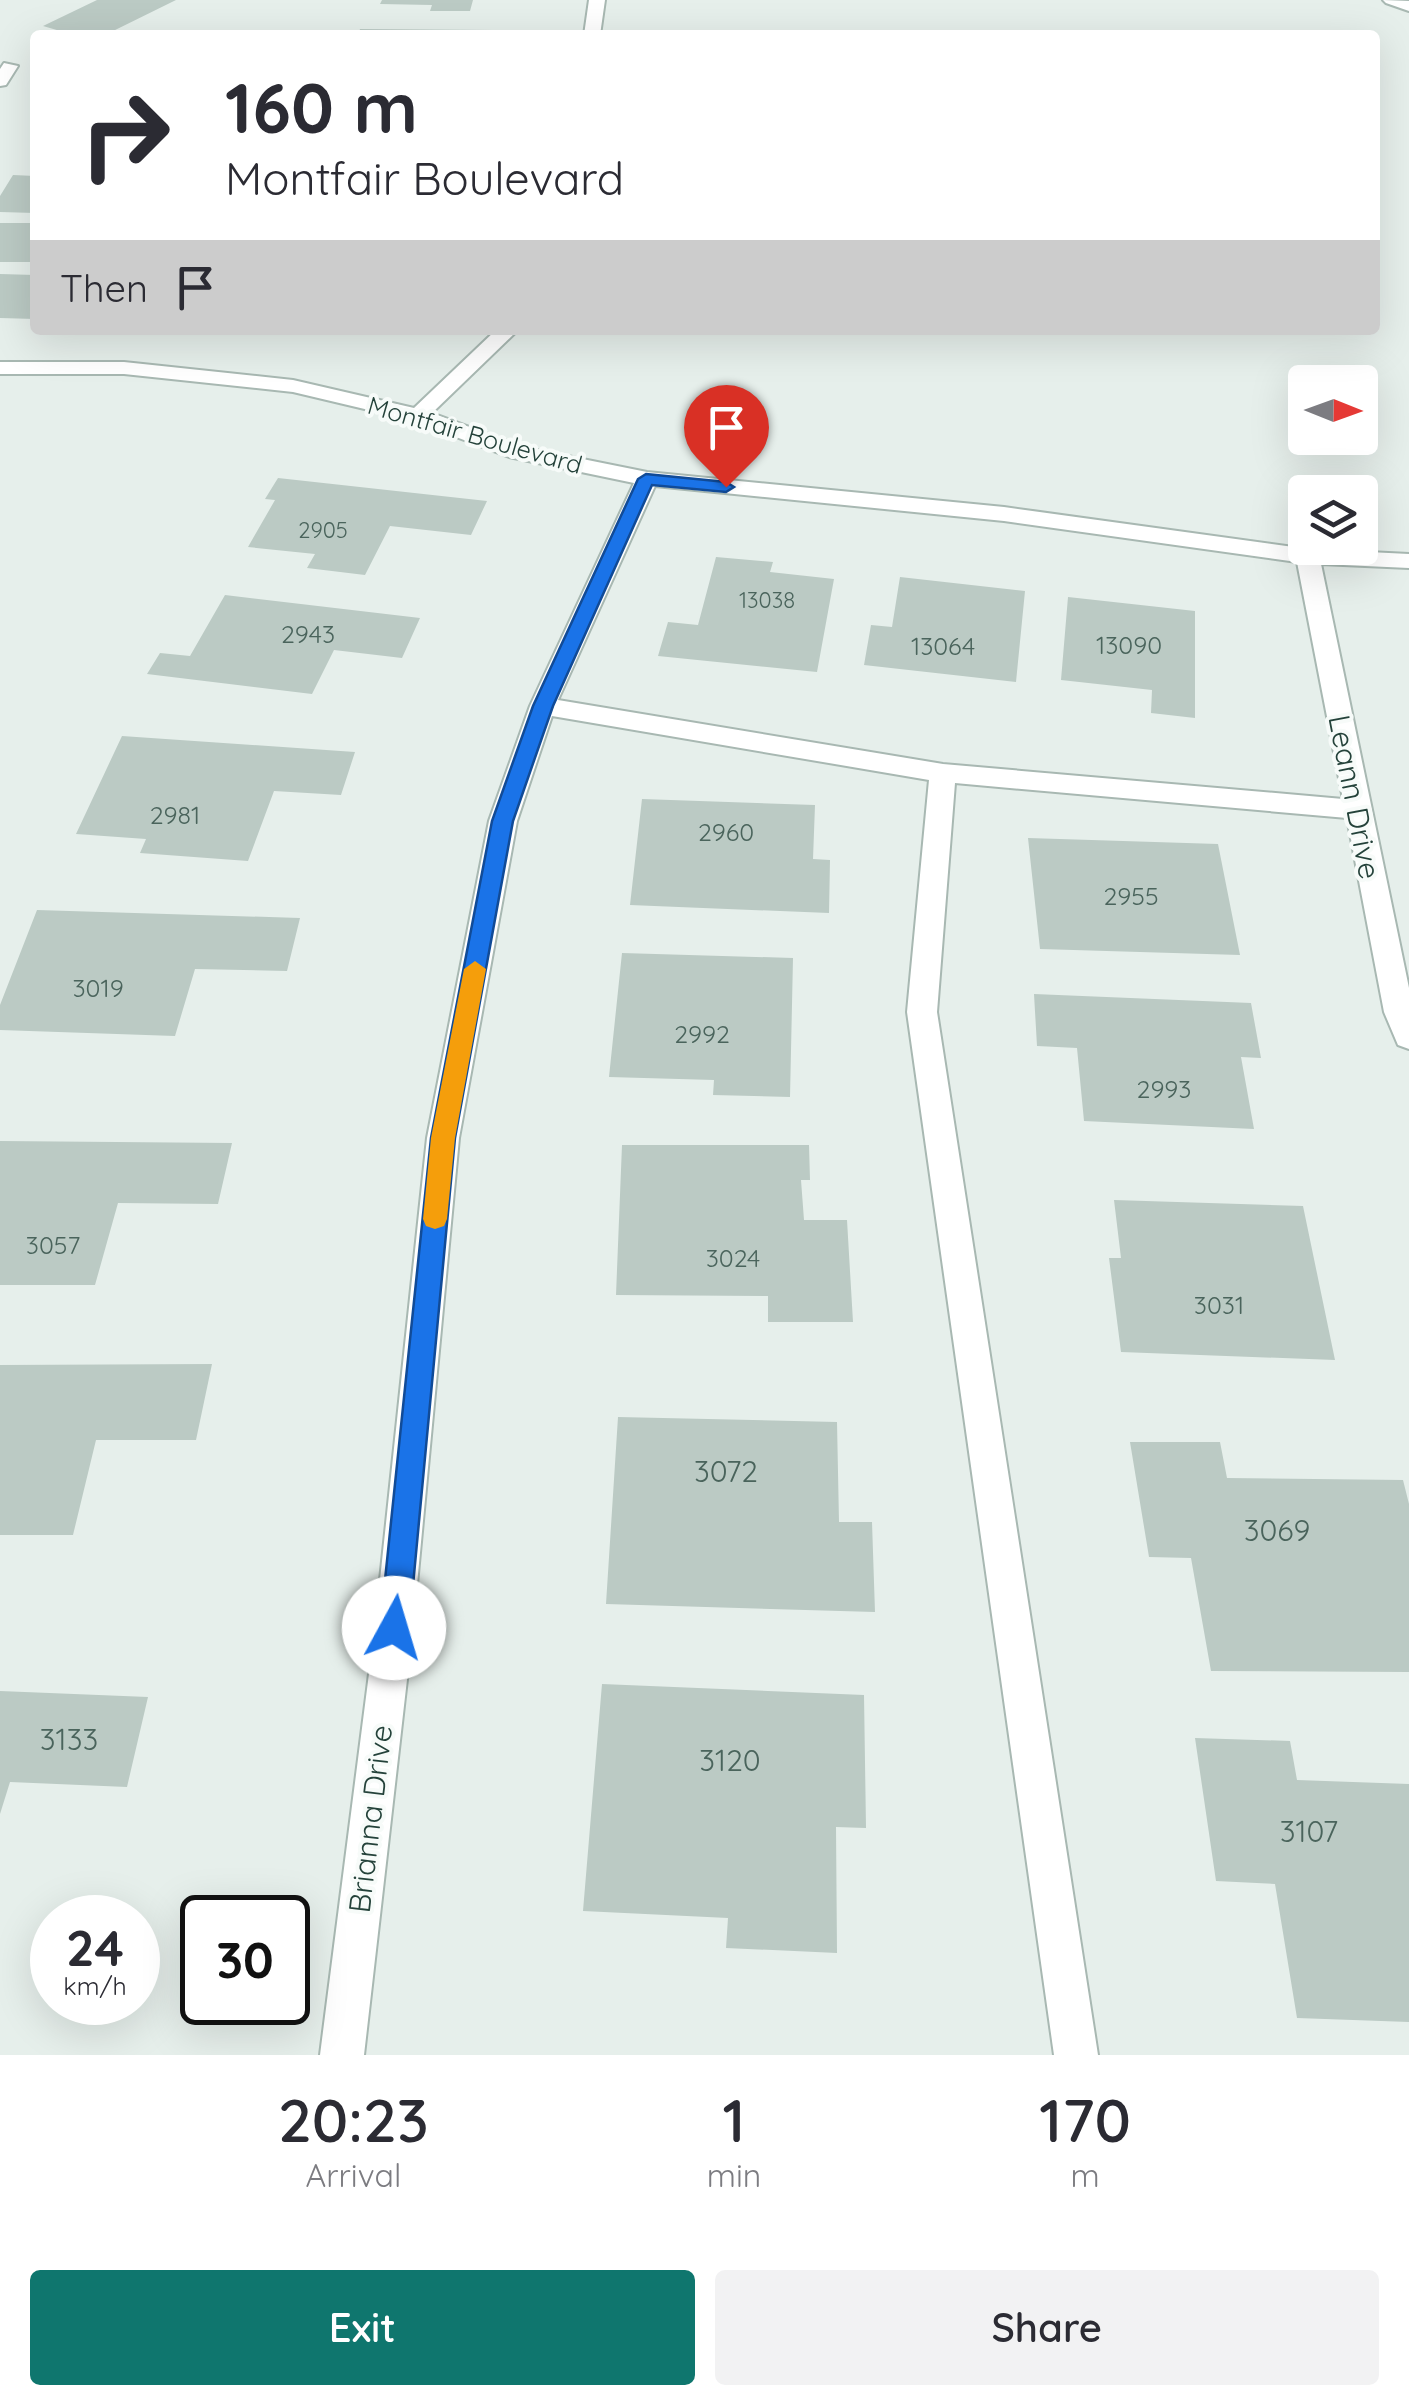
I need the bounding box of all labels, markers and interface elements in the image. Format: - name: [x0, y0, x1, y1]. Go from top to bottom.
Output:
- text: 160 m: [225, 63, 418, 151]
- icon: right: [60, 70, 190, 200]
- text: Montfair Boulevard: [225, 150, 624, 206]
- icon: arrive: [168, 260, 223, 315]
- text: Then: [60, 264, 148, 312]
- north arrow: [1288, 365, 1378, 455]
- map controls: [1288, 365, 1378, 565]
- pin: [684, 385, 769, 488]
- street label: Montfair Boulevard: [364, 389, 586, 480]
- icon: arrive: [699, 400, 754, 455]
- button: layers: [1288, 475, 1378, 565]
- house number: 2905: [298, 516, 348, 544]
- house number: 13038: [739, 586, 795, 614]
- house number: 2943: [281, 618, 335, 649]
- house number: 13090: [1096, 629, 1162, 660]
- house number: 13064: [911, 630, 975, 661]
- street label: Leann Drive: [1320, 712, 1389, 882]
- house number: 2981: [150, 799, 200, 830]
- house number: 2960: [698, 816, 754, 847]
- house number: 2955: [1103, 880, 1159, 911]
- house number: 3019: [72, 972, 124, 1003]
- house number: 2992: [674, 1018, 730, 1049]
- house number: 2993: [1137, 1073, 1191, 1104]
- house number: 3057: [26, 1229, 80, 1260]
- house number: 3024: [706, 1242, 760, 1273]
- house number: 3031: [1194, 1289, 1244, 1320]
- house number: 3072: [694, 1452, 758, 1490]
- house number: 3069: [1244, 1511, 1310, 1549]
- position arrow: [342, 1576, 446, 1680]
- house number: 3133: [40, 1720, 98, 1758]
- street label: Brianna Drive: [340, 1723, 400, 1915]
- house number: 3120: [699, 1741, 761, 1779]
- house number: 3107: [1280, 1812, 1338, 1850]
- speed limit sign: 30: [180, 1895, 310, 2025]
- text: 24: [66, 1916, 124, 1979]
- text: km/h: [63, 1970, 127, 2001]
- text: 20:23: [278, 2082, 429, 2157]
- text: 1: [723, 2082, 746, 2157]
- text: 170: [1039, 2082, 1131, 2157]
- text: Arrival: [305, 2155, 401, 2195]
- text: min: [707, 2155, 761, 2195]
- text: m: [1071, 2155, 1100, 2195]
- button: Exit: [30, 2270, 695, 2385]
- button: Share: [715, 2270, 1379, 2385]

